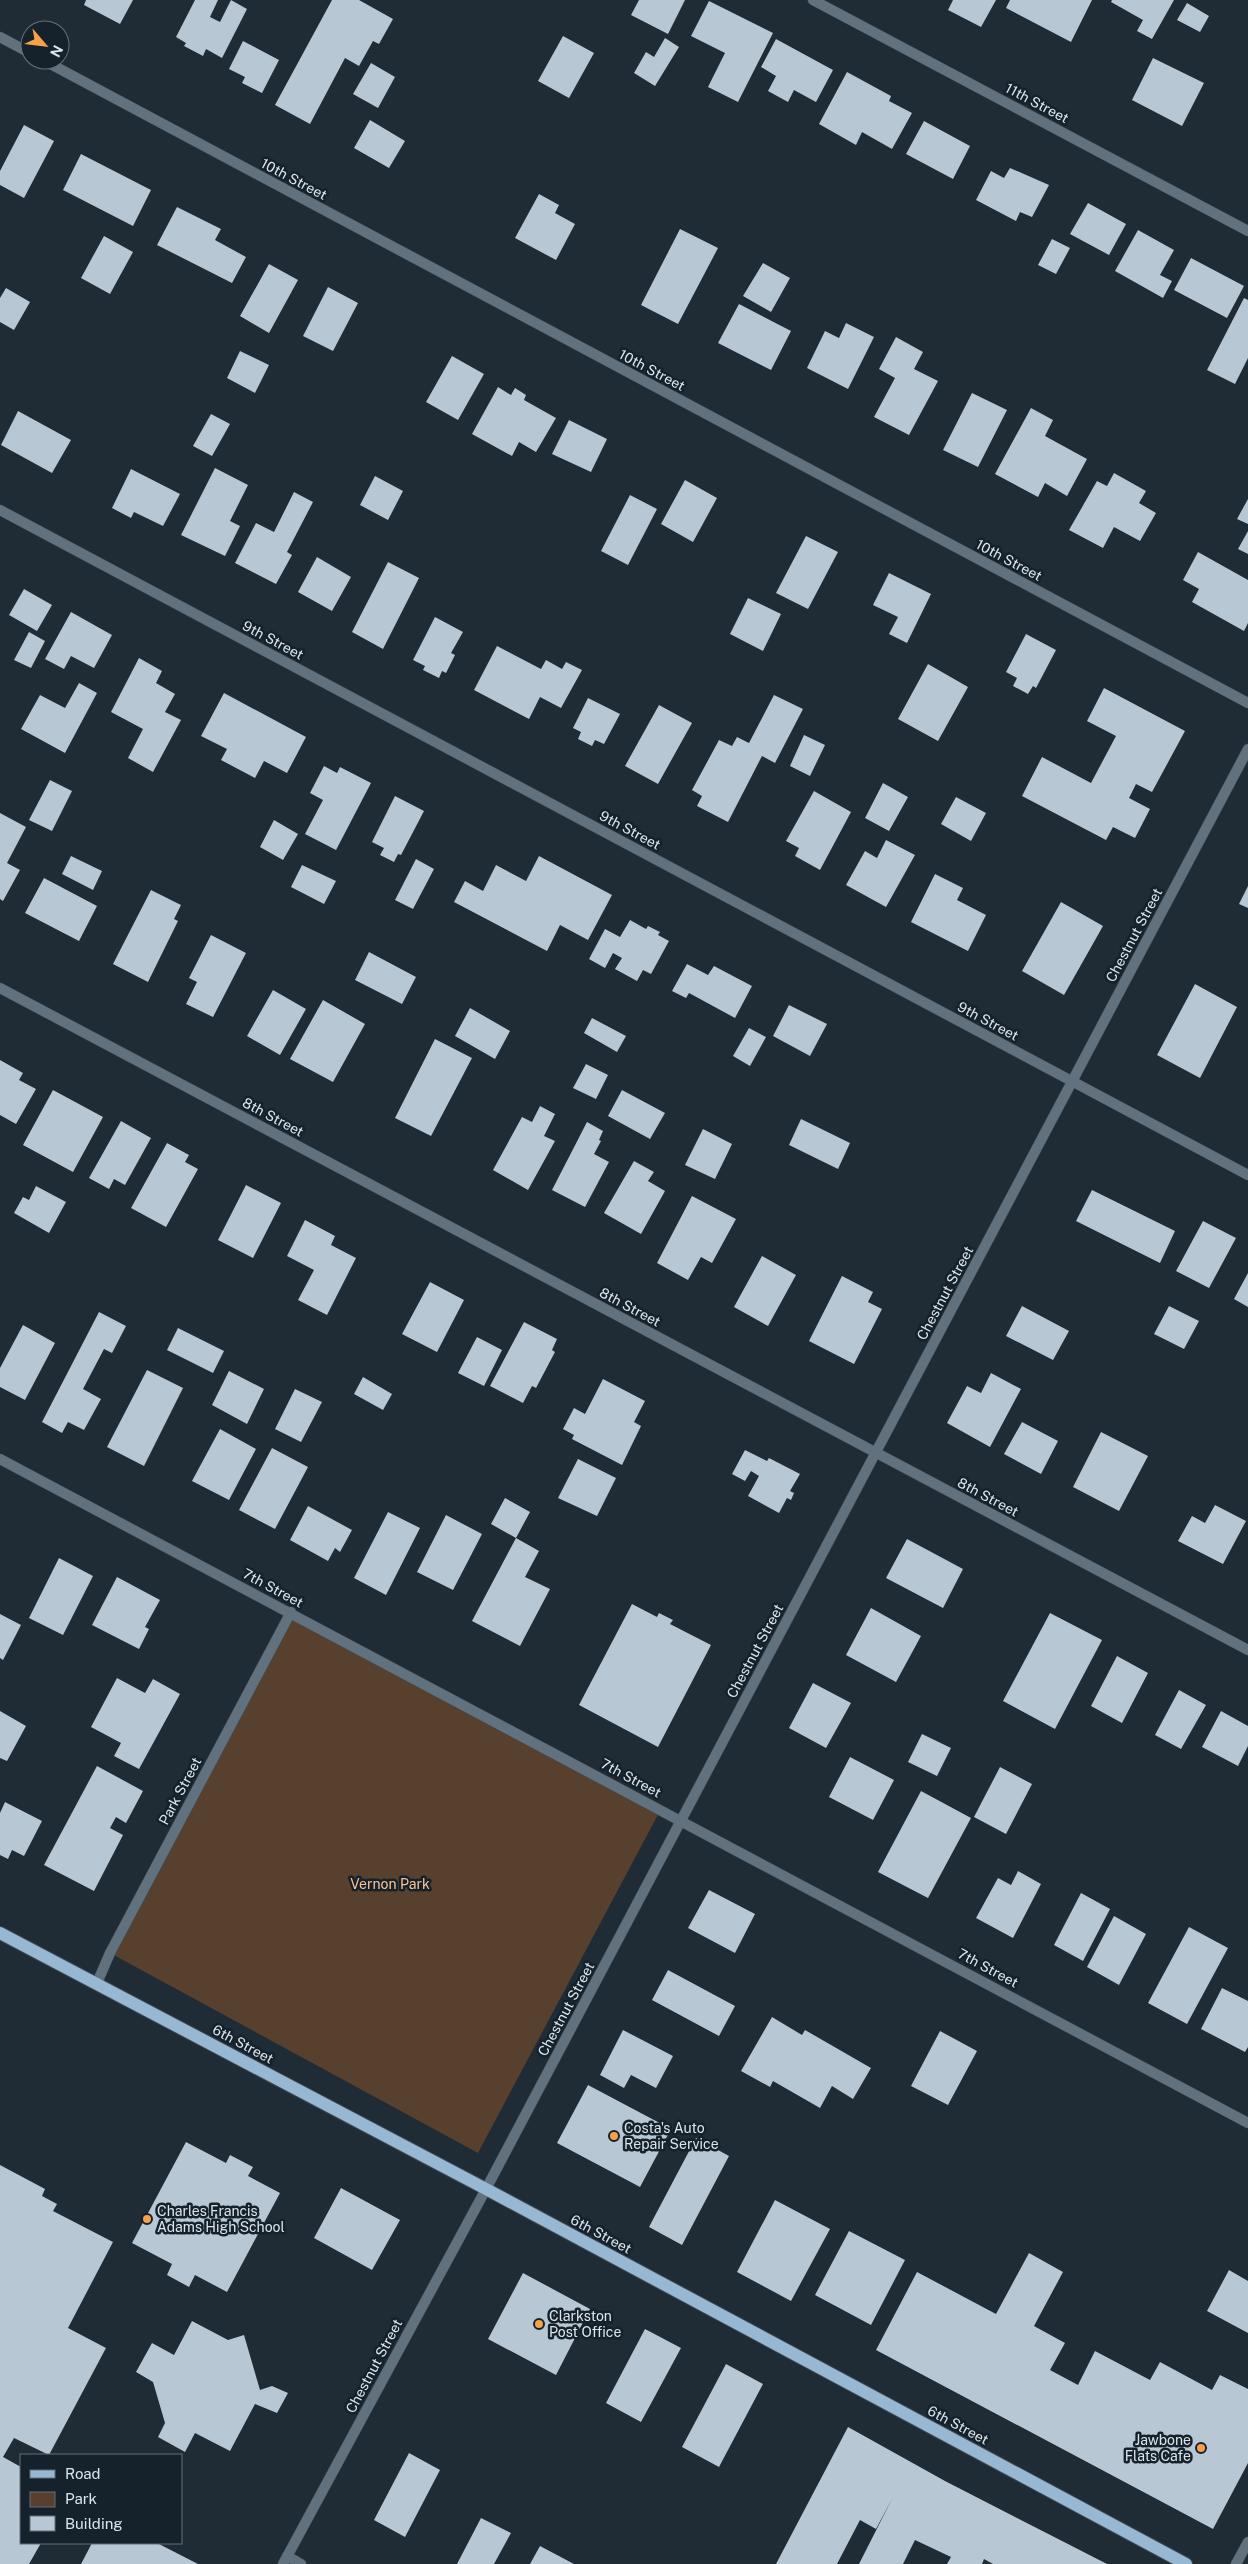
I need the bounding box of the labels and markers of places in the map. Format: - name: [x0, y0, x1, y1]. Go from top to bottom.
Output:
- place label: Costa's Auto Repair Service: [624, 2120, 719, 2152]
- marker: Costa's Auto Repair Service: [608, 2130, 620, 2142]
- place label: Charles Francis Adams High School: [157, 2203, 285, 2235]
- marker: Charles Francis Adams High School: [141, 2213, 153, 2225]
- place label: Clarkston Post Office: [549, 2308, 621, 2340]
- marker: Clarkston Post Office: [533, 2318, 545, 2330]
- place label: Jawbone Flats Cafe: [1125, 2432, 1191, 2464]
- marker: Jawbone Flats Cafe: [1195, 2442, 1207, 2454]

